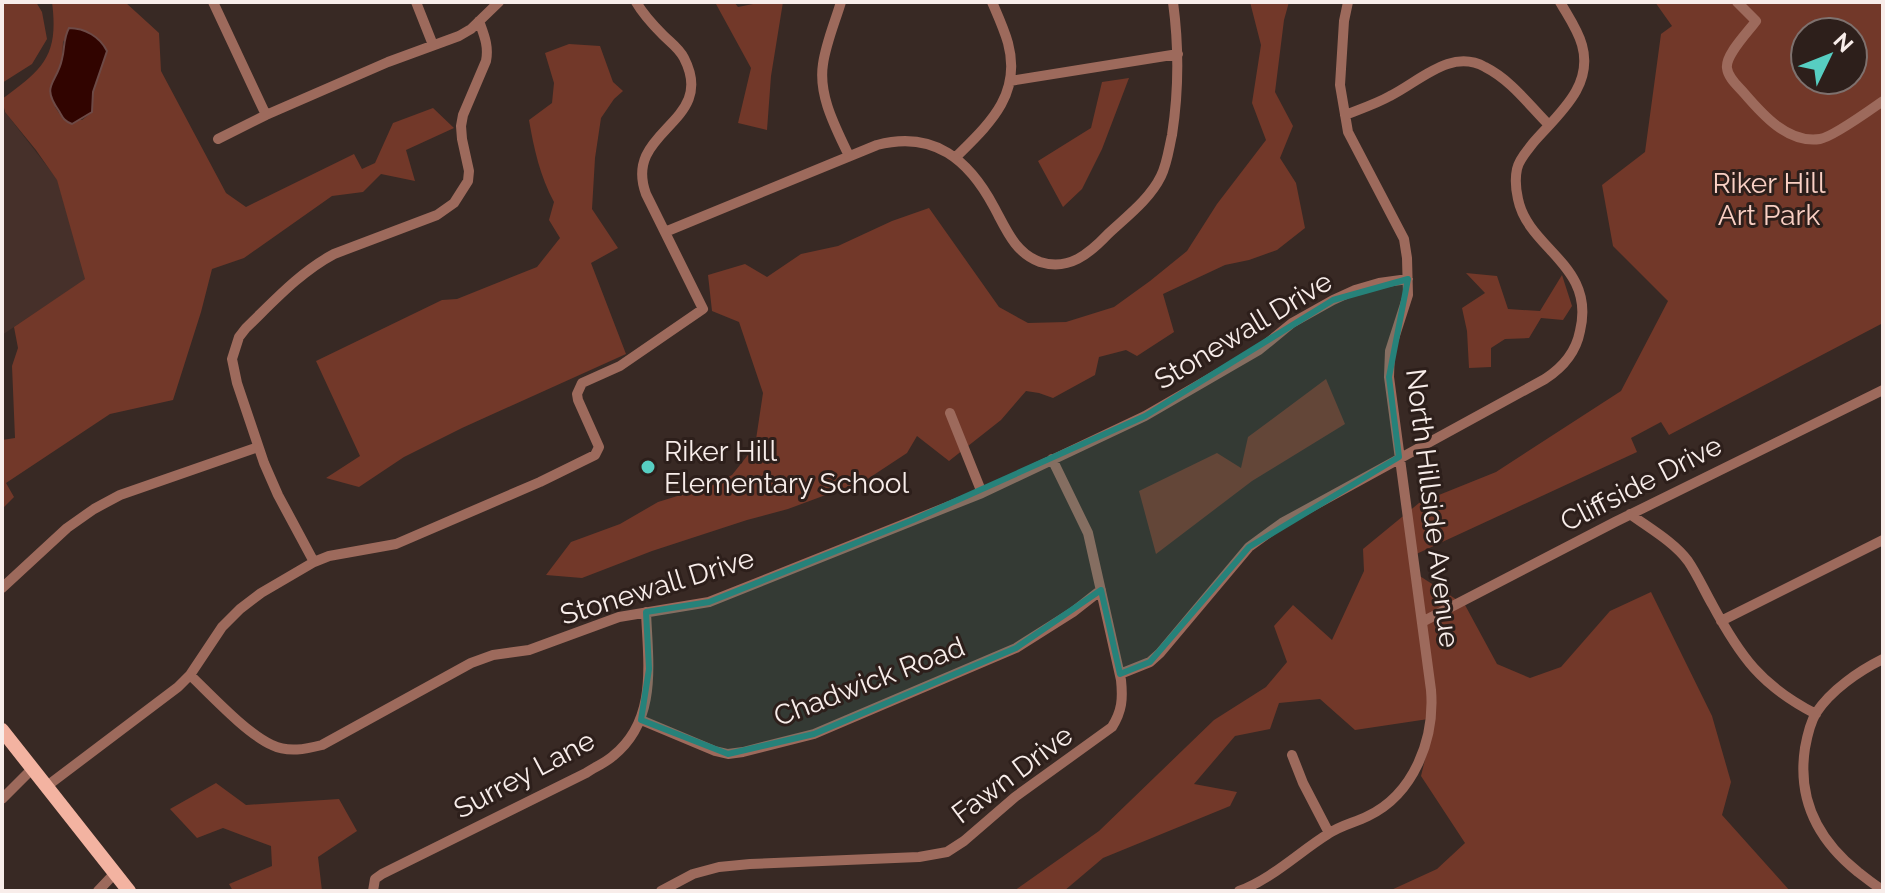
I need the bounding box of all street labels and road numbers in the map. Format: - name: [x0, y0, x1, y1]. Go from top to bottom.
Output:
- street label: Stonewall Drive: [1149, 265, 1338, 396]
- street label: North Hillside Avenue: [1399, 367, 1466, 649]
- street label: Cliffside Drive: [1555, 429, 1727, 538]
- street label: Stonewall Drive: [556, 541, 758, 632]
- street label: Chadwick Road: [769, 630, 969, 733]
- street label: Fawn Drive: [945, 718, 1079, 830]
- street label: Surrey Lane: [448, 724, 600, 825]

